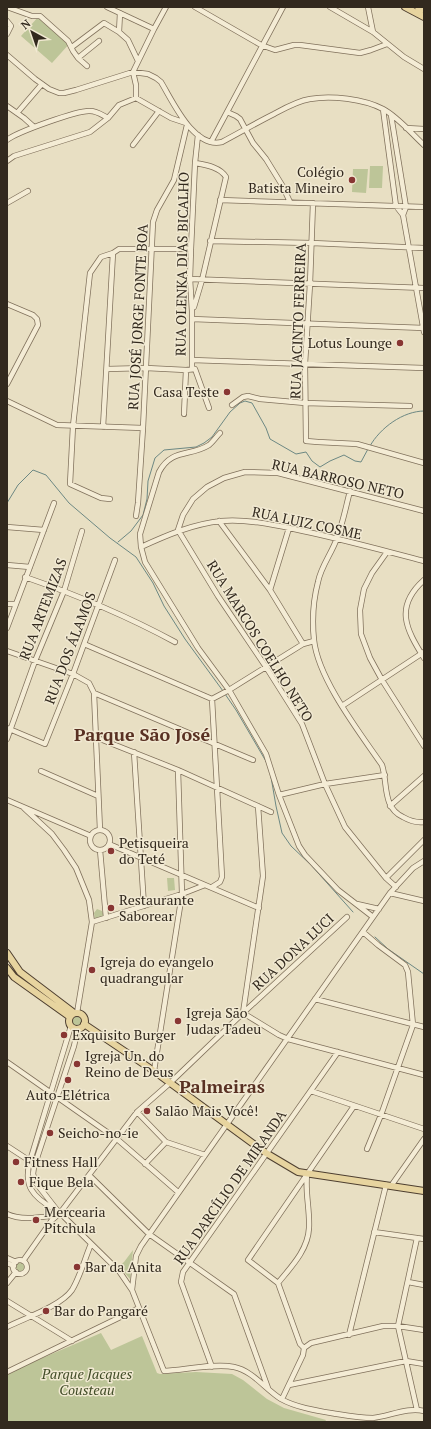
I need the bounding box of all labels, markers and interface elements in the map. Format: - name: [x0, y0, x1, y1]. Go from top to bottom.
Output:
- north arrow: [12, 12, 52, 52]
- text: N: [18, 16, 34, 32]
- place label: Colégio Batista Mineiro: [248, 162, 344, 197]
- street label: RUA OLENKA DIAS BICALHO: [170, 172, 193, 356]
- marker: Colégio Batista Mineiro: [347, 175, 357, 185]
- street label: RUA JOSÉ JORGE FONTE BOA: [123, 223, 152, 410]
- street label: RUA JACINTO FERREIRA: [285, 242, 310, 399]
- place label: Lotus Lounge: [308, 333, 392, 352]
- marker: Lotus Lounge: [395, 338, 405, 348]
- place label: Casa Teste: [153, 382, 219, 401]
- marker: Casa Teste: [222, 387, 232, 397]
- street label: RUA BARROSO NETO: [270, 454, 406, 503]
- street label: RUA LUIZ COSME: [250, 502, 364, 543]
- street label: RUA ARTEMIZAS: [14, 555, 71, 663]
- street label: RUA MARCOS COELHO NETO: [203, 556, 318, 725]
- street label: RUA DOS ÁLAMOS: [39, 589, 100, 707]
- district label: Parque São José: [74, 722, 210, 746]
- place label: Petisqueira do Teté: [119, 833, 189, 868]
- marker: Petisqueira do Teté: [106, 846, 116, 856]
- place label: Restaurante Saborear: [119, 890, 194, 925]
- marker: Restaurante Saborear: [106, 903, 116, 913]
- street label: RUA DONA LUCI: [248, 909, 338, 994]
- place label: Igreja do evangelo quadrangular: [100, 952, 214, 987]
- marker: Igreja do evangelo quadrangular: [87, 965, 97, 975]
- place label: Igreja São Judas Tadeu: [186, 1003, 261, 1038]
- marker: Igreja São Judas Tadeu: [173, 1016, 183, 1026]
- place label: Exquisito Burger: [72, 1025, 176, 1044]
- marker: Exquisito Burger: [59, 1030, 69, 1040]
- place label: Igreja Un. do Reino de Deus: [85, 1046, 174, 1081]
- marker: Igreja Un. do Reino de Deus: [72, 1059, 82, 1069]
- district label: Palmeiras: [179, 1074, 265, 1098]
- marker: Auto-Elétrica: [63, 1075, 73, 1085]
- place label: Auto-Elétrica: [26, 1085, 110, 1104]
- place label: Salão Mais Você!: [155, 1101, 258, 1120]
- street label: RUA DARCÍLIO DE MIRANDA: [169, 1105, 291, 1268]
- marker: Salão Mais Você!: [142, 1106, 152, 1116]
- place label: Seicho-no-ie: [58, 1123, 138, 1142]
- marker: Seicho-no-ie: [45, 1128, 55, 1138]
- place label: Fitness Hall: [24, 1152, 98, 1171]
- marker: Fitness Hall: [11, 1157, 21, 1167]
- place label: Fique Bela: [29, 1172, 94, 1191]
- marker: Fique Bela: [16, 1177, 26, 1187]
- place label: Mercearia Pitchula: [44, 1202, 106, 1237]
- marker: Mercearia Pitchula: [31, 1215, 41, 1225]
- place label: Bar da Anita: [85, 1257, 162, 1276]
- marker: Bar da Anita: [72, 1262, 82, 1272]
- place label: Bar do Pangaré: [54, 1301, 148, 1320]
- marker: Bar do Pangaré: [41, 1306, 51, 1316]
- park label: Parque Jacques Cousteau: [41, 1364, 132, 1399]

